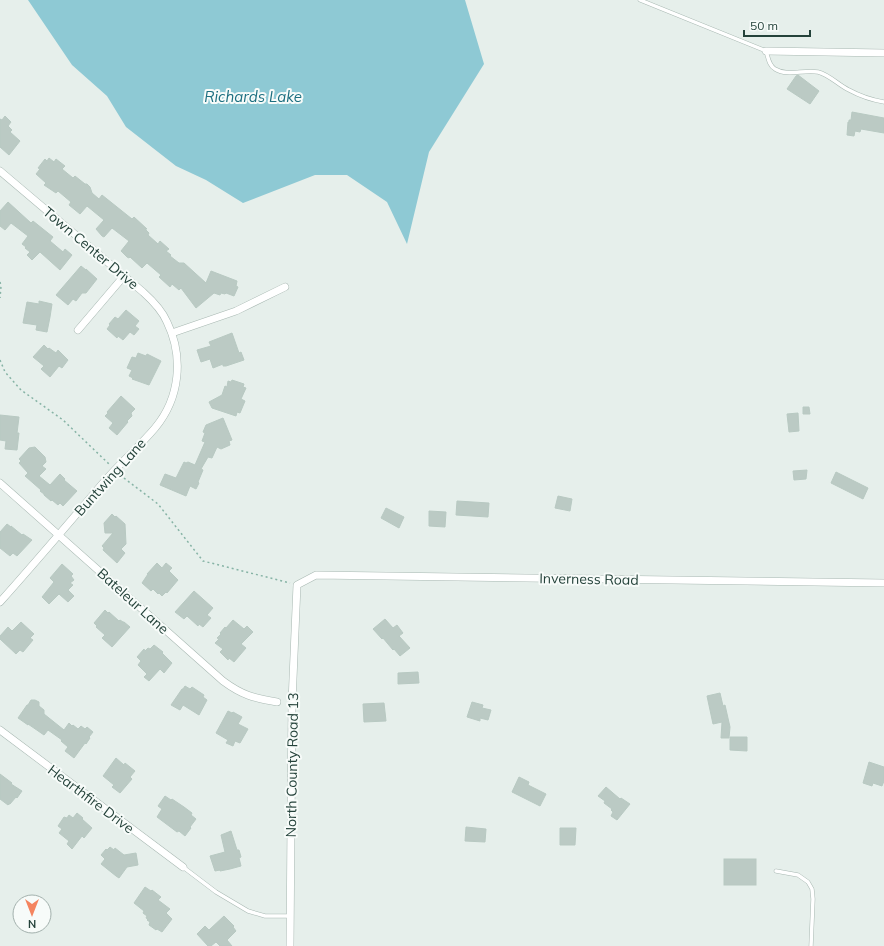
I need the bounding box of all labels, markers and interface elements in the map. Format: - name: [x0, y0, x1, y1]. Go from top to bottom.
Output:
- scale bar: [744, 12, 810, 38]
- text: 50 m: [750, 18, 778, 33]
- water label: Richards Lake: [204, 87, 302, 106]
- street label: Town Center Drive: [40, 203, 142, 293]
- street label: Buntwing Lane: [70, 434, 150, 520]
- street label: Bateleur Lane: [94, 564, 172, 638]
- street label: Inverness Road: [539, 569, 639, 589]
- street label: North County Road 13: [282, 692, 302, 838]
- street label: Hearthfire Drive: [44, 761, 138, 837]
- north arrow: [12, 894, 52, 934]
- text: N: [28, 917, 36, 931]

